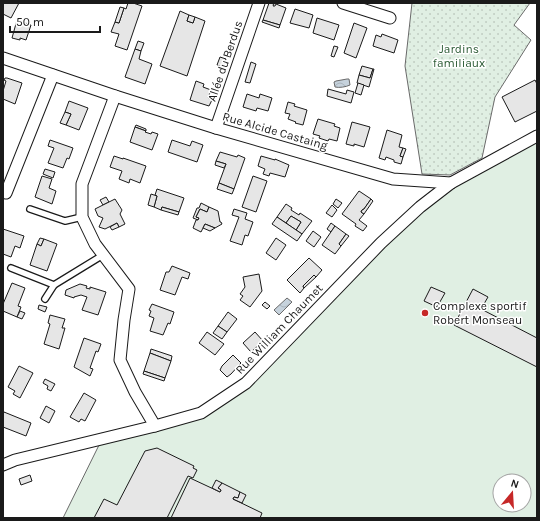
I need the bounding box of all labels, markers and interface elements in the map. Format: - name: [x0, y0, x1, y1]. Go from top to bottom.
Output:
- scale bar: [10, 8, 100, 34]
- text: 50 m: [16, 15, 44, 29]
- street label: Allée du Berdus: [205, 19, 245, 103]
- park label: Jardins familiaux: [433, 42, 485, 70]
- street label: Rue Alcide Castaing: [221, 109, 329, 153]
- street label: Rue William Chaumet: [233, 281, 326, 377]
- place label: Complexe sportif Robert Monseau: [433, 299, 527, 327]
- marker: Complexe sportif Robert Monseau: [420, 308, 430, 318]
- north arrow: [492, 473, 532, 513]
- text: N: [509, 477, 521, 491]

